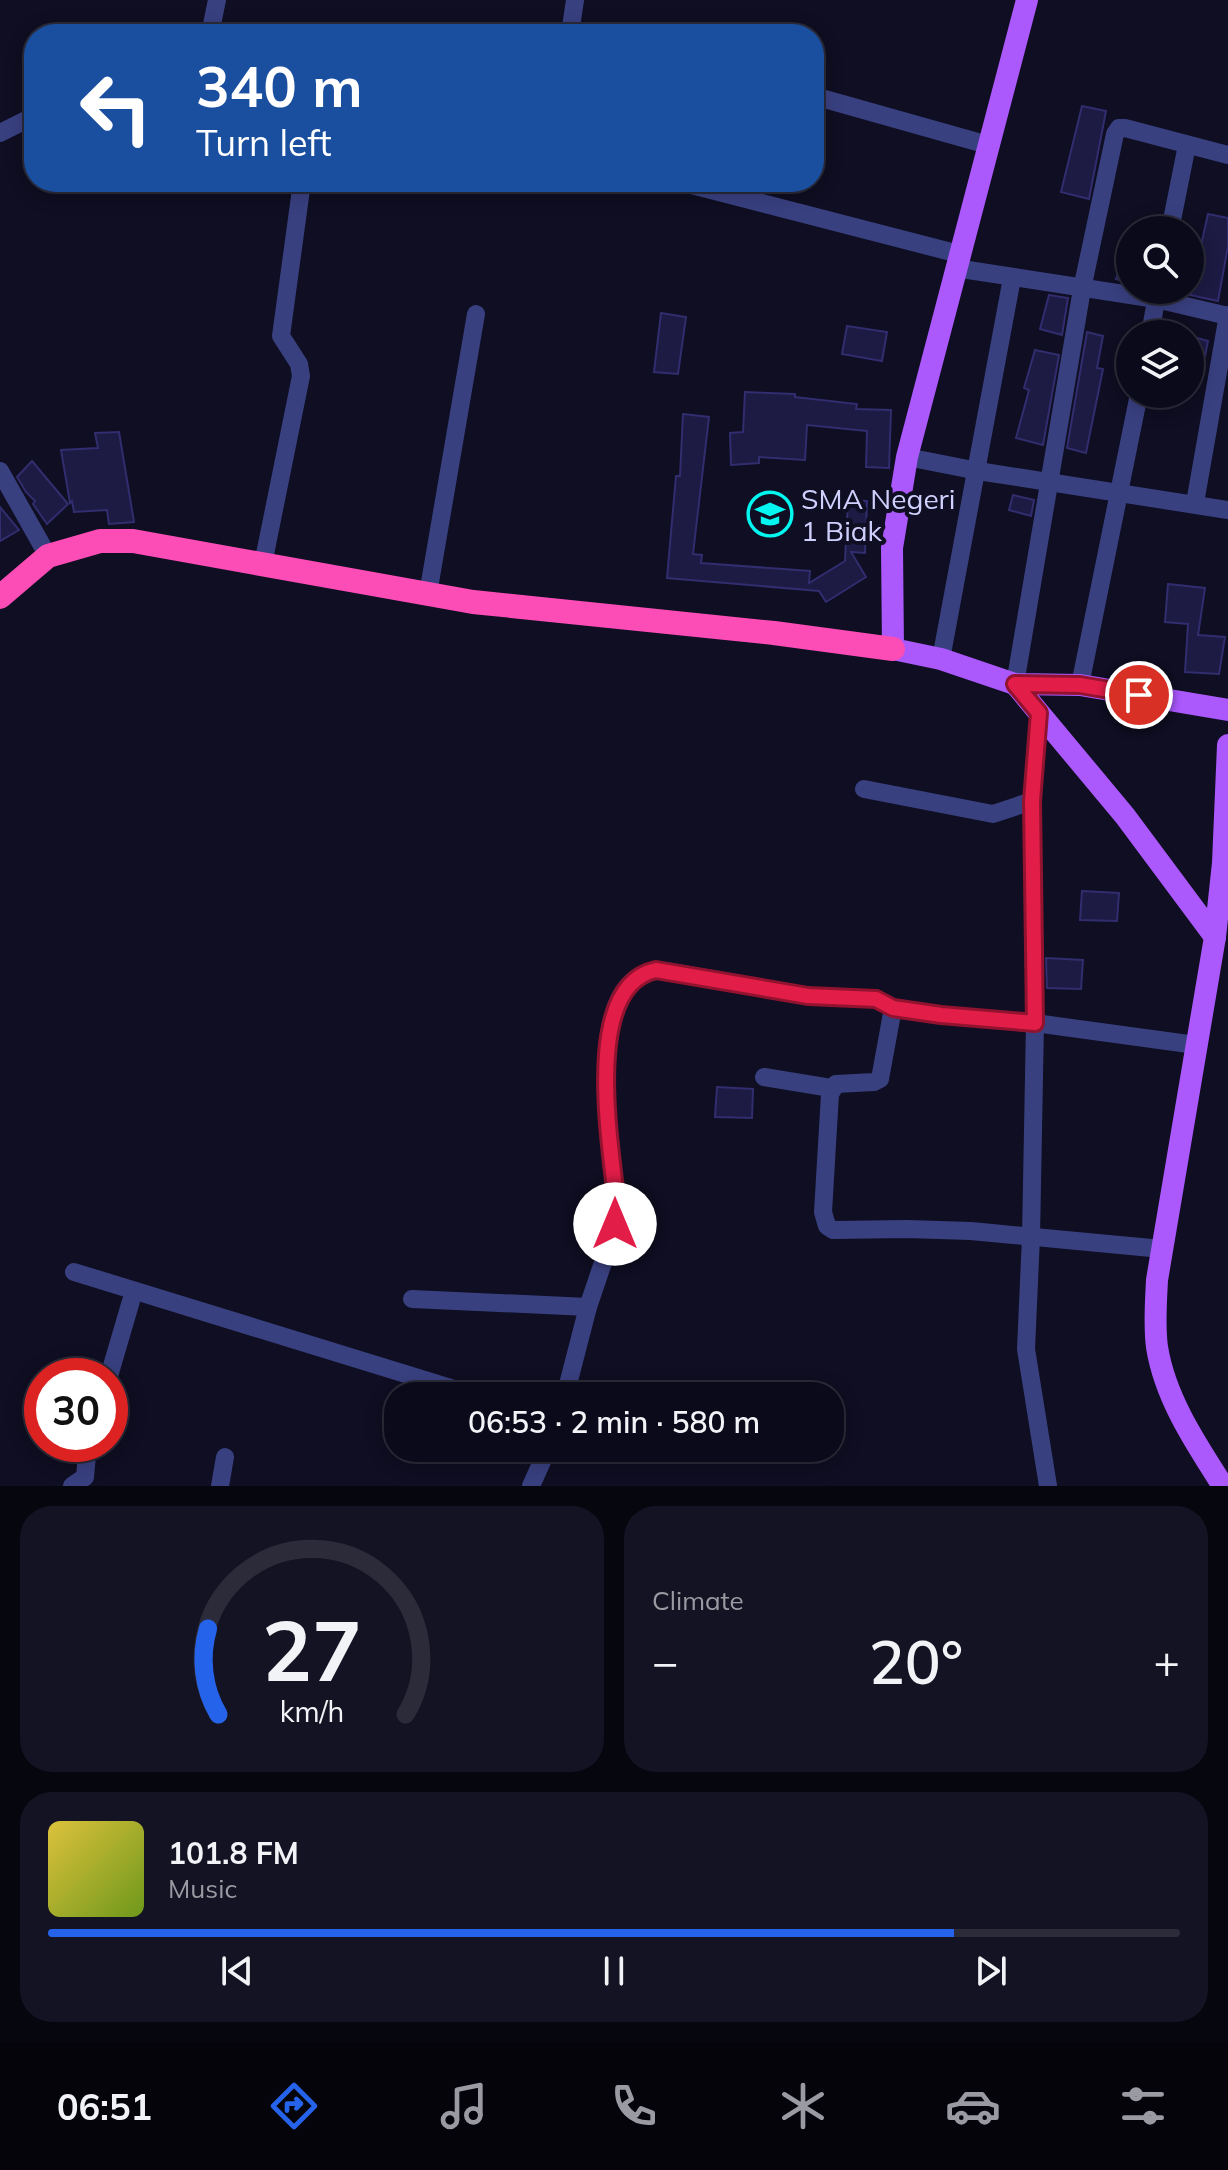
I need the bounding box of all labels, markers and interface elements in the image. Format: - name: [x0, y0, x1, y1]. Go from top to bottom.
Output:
- text: 340 m: [196, 51, 363, 121]
- icon: left: [64, 56, 168, 160]
- text: Turn left: [196, 120, 332, 165]
- map controls: [1116, 216, 1204, 408]
- button: search: [1116, 216, 1204, 304]
- button: layers: [1116, 320, 1204, 408]
- place label: SMA Negeri 1 Biak: [801, 481, 955, 548]
- school or university icon: SMA Negeri 1 Biak: [746, 490, 794, 538]
- pin: [1105, 661, 1173, 729]
- icon: arrive: [1117, 673, 1161, 717]
- position arrow: [573, 1182, 657, 1266]
- speed limit sign: 30: [24, 1358, 128, 1462]
- text: 06:53 · 2 min · 580 m: [468, 1403, 760, 1441]
- text: Climate: [652, 1584, 744, 1617]
- text: 27: [262, 1597, 362, 1702]
- text: 20°: [869, 1624, 963, 1699]
- text: −: [652, 1634, 678, 1689]
- text: +: [1154, 1634, 1180, 1689]
- text: km/h: [280, 1693, 344, 1729]
- text: 101.8 FM: [168, 1834, 299, 1872]
- text: Music: [168, 1872, 237, 1905]
- icon: previous: [215, 1949, 259, 1993]
- icon: pause: [592, 1949, 636, 1993]
- icon: next: [969, 1949, 1013, 1993]
- icon: directions: [266, 2078, 322, 2134]
- icon: music: [436, 2078, 492, 2134]
- icon: phone: [606, 2078, 662, 2134]
- icon: climate: [775, 2078, 831, 2134]
- icon: car: [945, 2078, 1001, 2134]
- icon: filters: [1115, 2078, 1171, 2134]
- text: 06:51: [57, 2084, 152, 2129]

